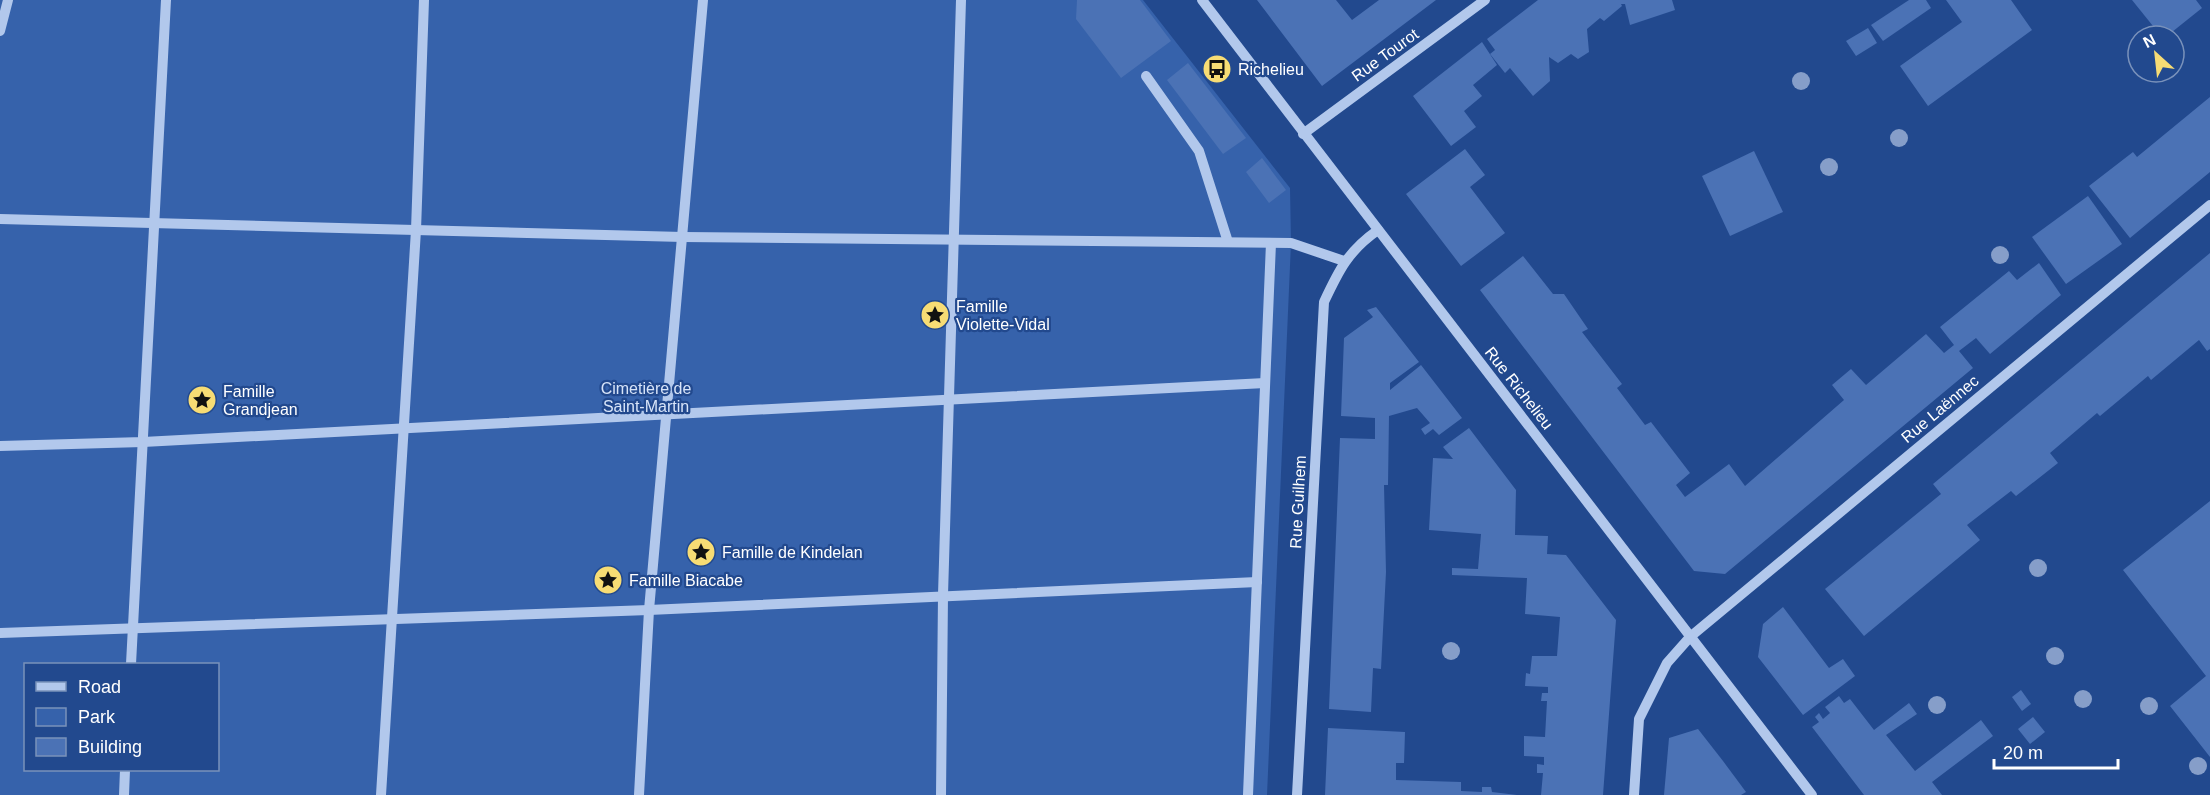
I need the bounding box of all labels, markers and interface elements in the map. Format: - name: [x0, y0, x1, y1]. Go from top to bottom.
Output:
- north arrow: [2126, 24, 2186, 84]
- street label: Rue Tourot: [1348, 25, 1422, 85]
- text: N: [2140, 31, 2158, 51]
- bus stop icon: Richelieu: [1201, 53, 1233, 85]
- place label: Richelieu: [1238, 61, 1304, 78]
- place label: Famille Violette-Vidal: [956, 298, 1050, 333]
- place icon: Famille Violette-Vidal: [919, 299, 951, 331]
- street label: Rue Richelieu: [1482, 344, 1556, 432]
- street label: Rue Laënnec: [1898, 372, 1982, 446]
- park label: Cimetière de Saint-Martin: [601, 380, 691, 415]
- place label: Famille Grandjean: [223, 383, 298, 418]
- place icon: Famille Grandjean: [186, 384, 218, 416]
- street label: Rue Guilhem: [1287, 455, 1309, 549]
- place icon: Famille de Kindelan: [685, 536, 717, 568]
- place label: Famille de Kindelan: [722, 544, 863, 561]
- place icon: Famille Biacabe: [592, 564, 624, 596]
- place label: Famille Biacabe: [629, 572, 743, 589]
- legend: [24, 663, 219, 771]
- text: Road: [78, 677, 121, 697]
- text: Park: [78, 707, 116, 727]
- scale bar: [1994, 732, 2118, 770]
- text: Building: [78, 737, 142, 757]
- text: 20 m: [2003, 743, 2043, 763]

